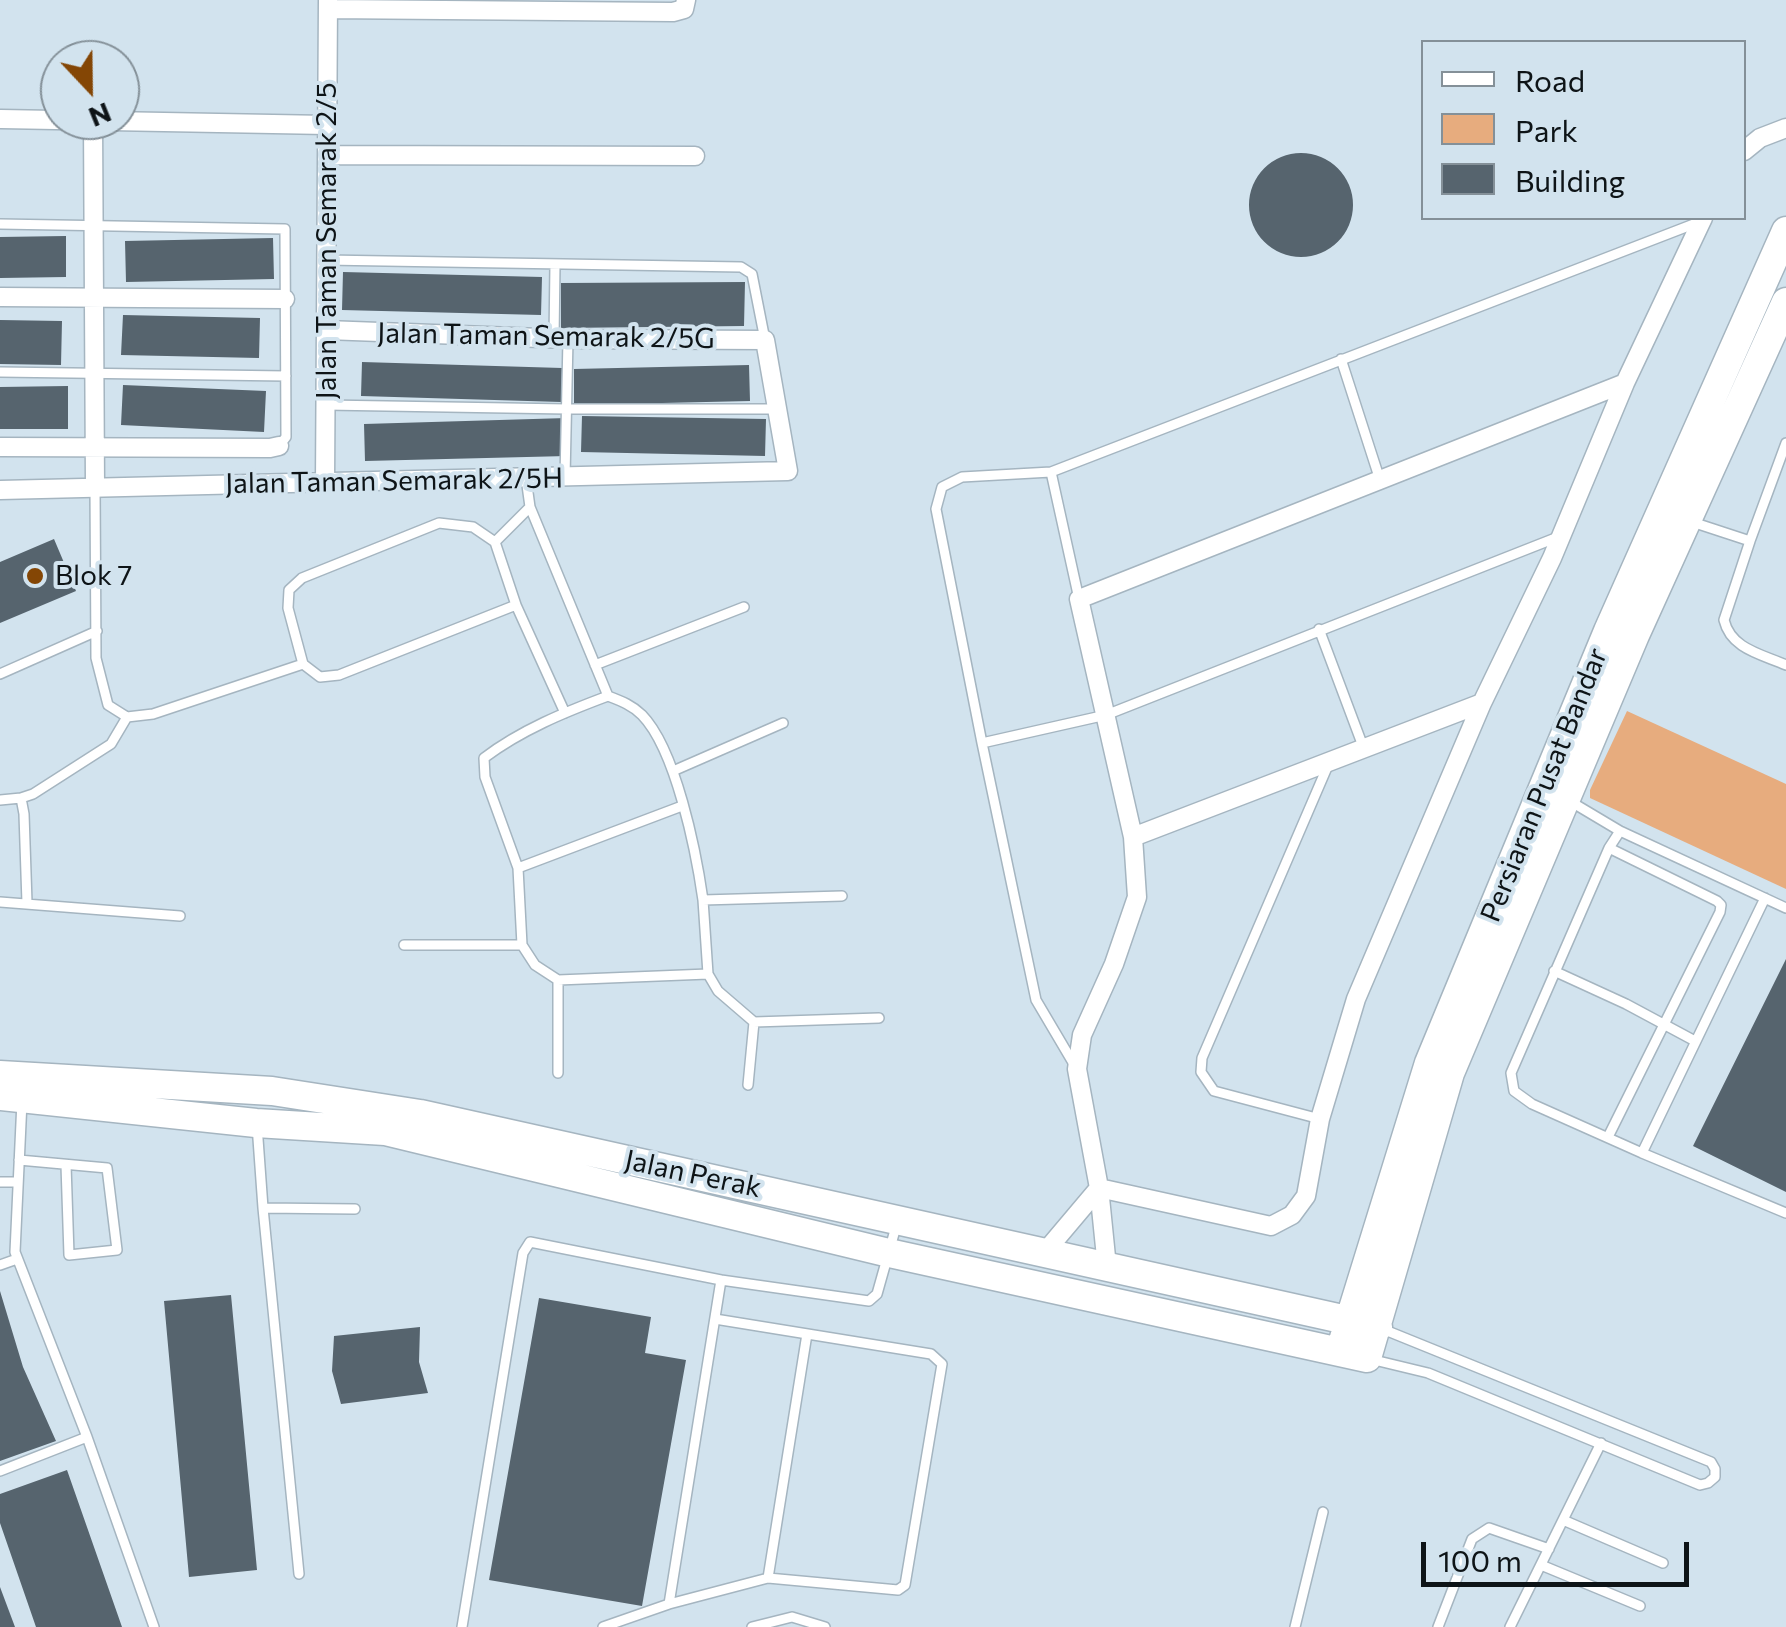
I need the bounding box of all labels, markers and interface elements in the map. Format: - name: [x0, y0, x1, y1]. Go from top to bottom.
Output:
- north arrow: [40, 40, 140, 140]
- legend: [1421, 40, 1746, 220]
- text: Road: [1515, 61, 1585, 98]
- street label: Jalan Taman Semarak 2/5: [310, 82, 344, 400]
- text: N: [84, 96, 117, 136]
- text: Park: [1515, 111, 1578, 148]
- text: Building: [1515, 161, 1625, 198]
- street label: Jalan Taman Semarak 2/5G: [377, 316, 715, 356]
- street label: Jalan Taman Semarak 2/5H: [225, 461, 563, 501]
- place label: Blok 7: [55, 559, 132, 593]
- marker: Blok 7: [24, 565, 46, 587]
- street label: Persiaran Pusat Bandar: [1474, 643, 1614, 927]
- street label: Jalan Perak: [622, 1143, 764, 1205]
- scale bar: [1426, 1522, 1694, 1584]
- text: 100 m: [1438, 1541, 1522, 1578]

